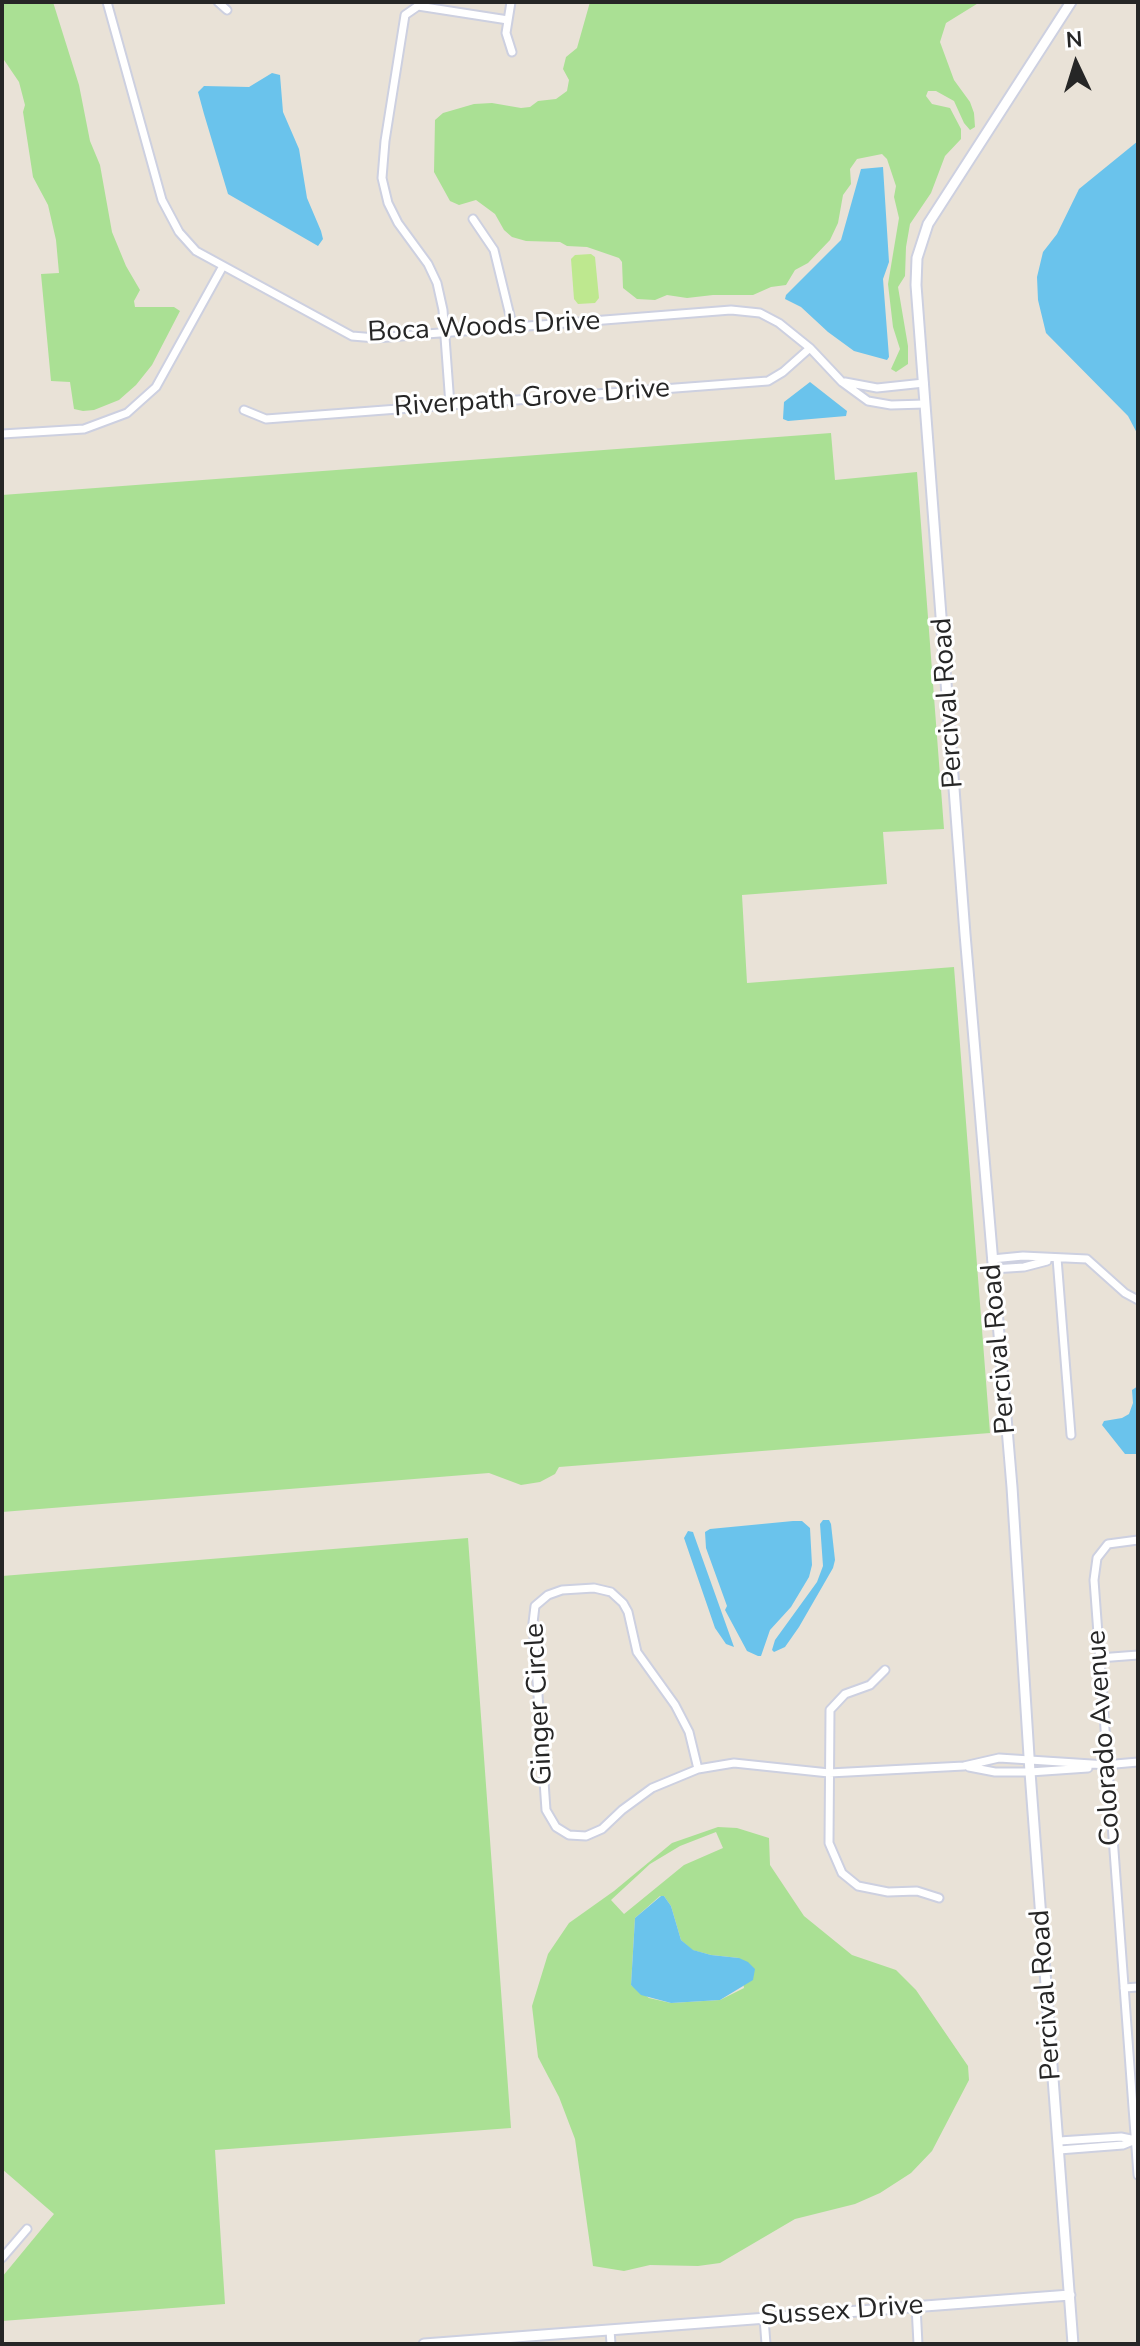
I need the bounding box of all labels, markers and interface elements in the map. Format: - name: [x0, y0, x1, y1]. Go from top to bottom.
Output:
- north arrow: [1036, 24, 1116, 104]
- text: N: [1065, 25, 1084, 56]
- street label: Boca Woods Drive: [367, 305, 601, 351]
- street label: Riverpath Grove Drive: [393, 373, 671, 425]
- street label: Percival Road: [926, 617, 972, 789]
- street label: Percival Road: [976, 1262, 1024, 1436]
- street label: Ginger Circle: [519, 1622, 561, 1786]
- street label: Colorado Avenue: [1081, 1629, 1129, 1847]
- street label: Percival Road: [1024, 1909, 1070, 2081]
- street label: Sussex Drive: [760, 2290, 924, 2334]

